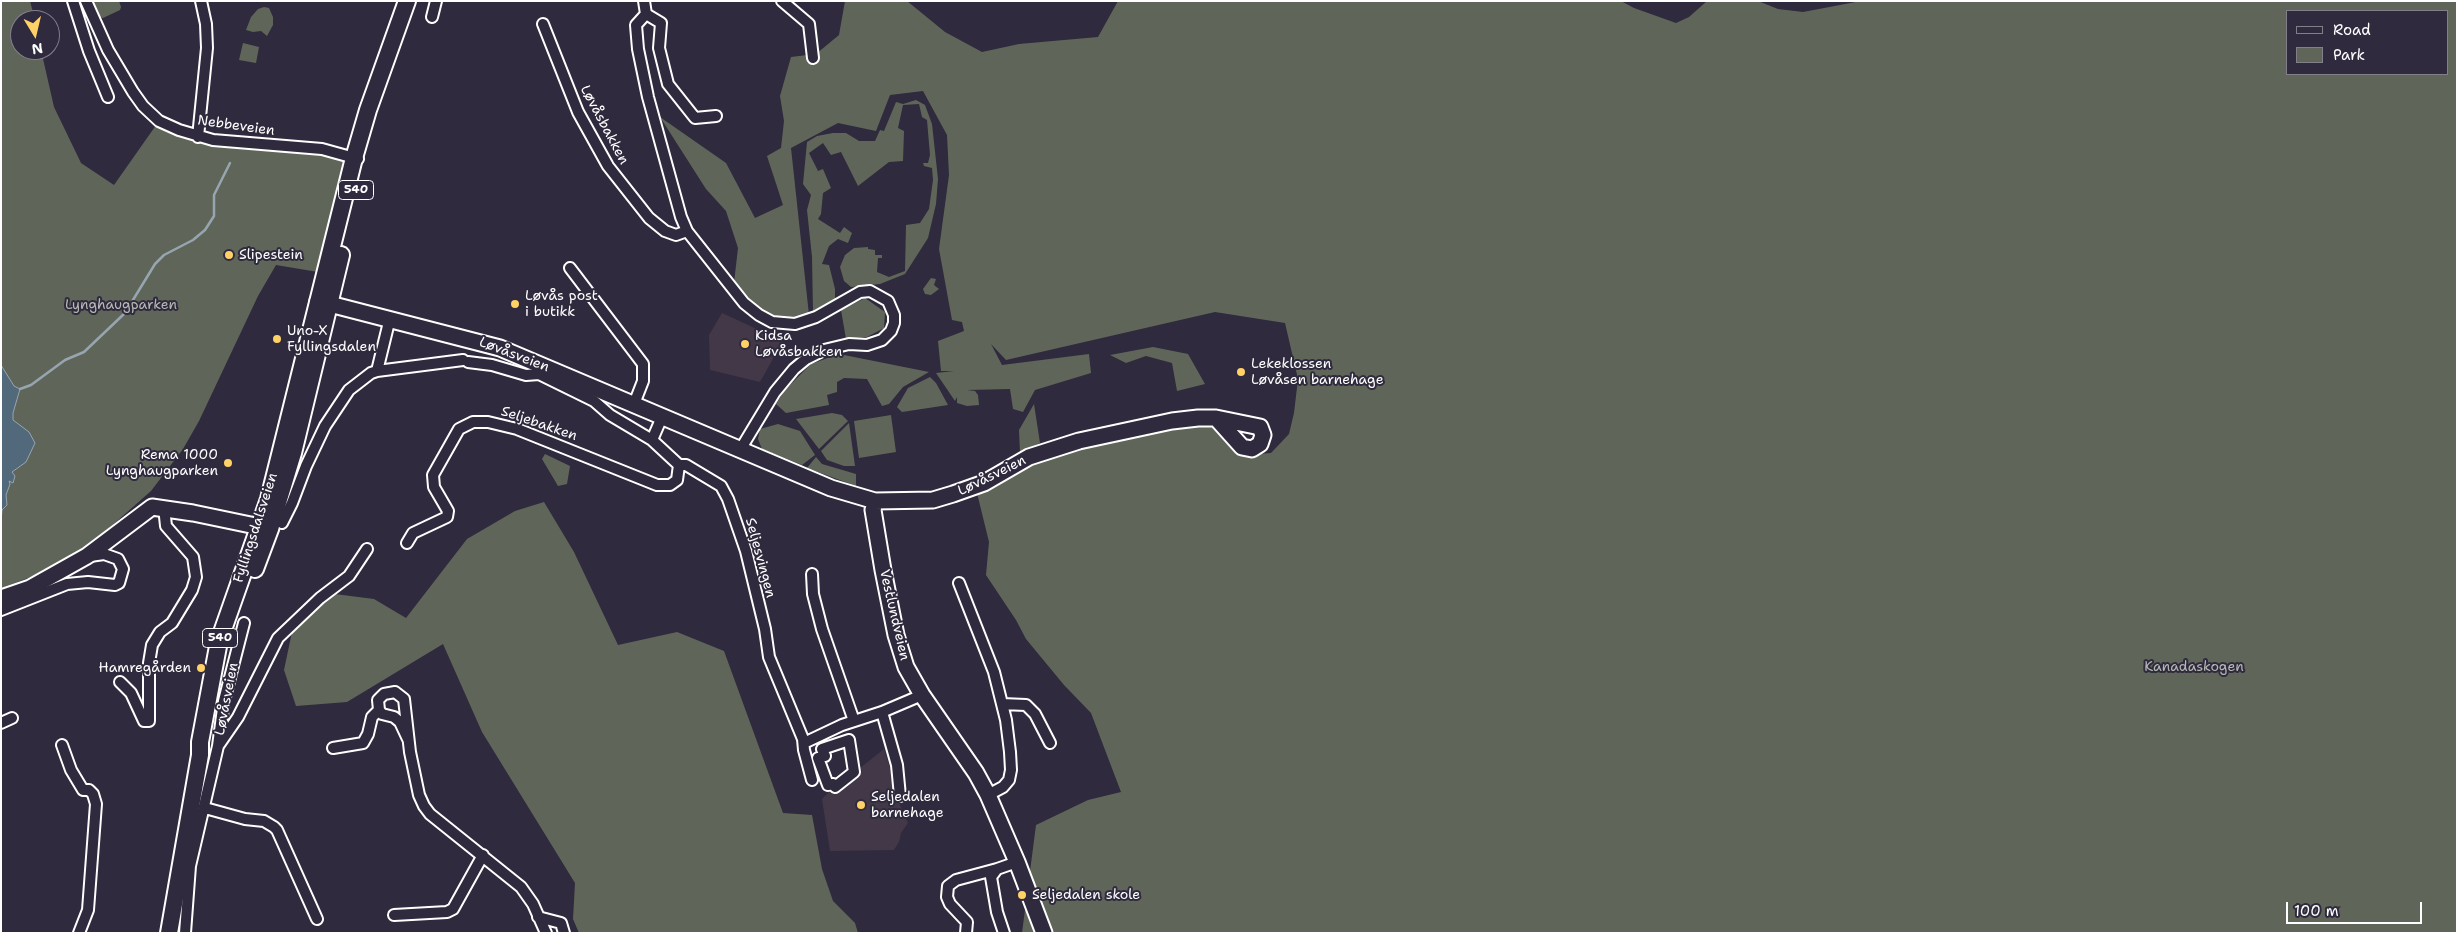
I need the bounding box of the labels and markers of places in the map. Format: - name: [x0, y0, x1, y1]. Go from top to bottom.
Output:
- place label: Slipestein: [239, 247, 303, 263]
- marker: Slipestein: [223, 249, 235, 261]
- place label: Løvås post i butikk: [525, 288, 598, 321]
- marker: Løvås post i butikk: [509, 298, 521, 310]
- place label: Uno-X Fyllingsdalen: [287, 323, 376, 356]
- place label: Kidsa Løvåsbakken: [755, 328, 842, 361]
- marker: Uno-X Fyllingsdalen: [271, 333, 283, 345]
- marker: Kidsa Løvåsbakken: [739, 338, 751, 350]
- place label: Lekeklossen Løvåsen barnehage: [1251, 356, 1384, 388]
- marker: Lekeklossen Løvåsen barnehage: [1235, 366, 1247, 378]
- place label: Rema 1000 Lynghaugparken: [106, 447, 218, 480]
- marker: Rema 1000 Lynghaugparken: [222, 457, 234, 469]
- place label: Hamregården: [99, 660, 191, 676]
- marker: Hamregården: [195, 662, 207, 674]
- place label: Seljedalen barnehage: [871, 789, 944, 822]
- marker: Seljedalen barnehage: [855, 799, 867, 811]
- place label: Seljedalen skole: [1032, 887, 1140, 903]
- marker: Seljedalen skole: [1016, 889, 1028, 901]

